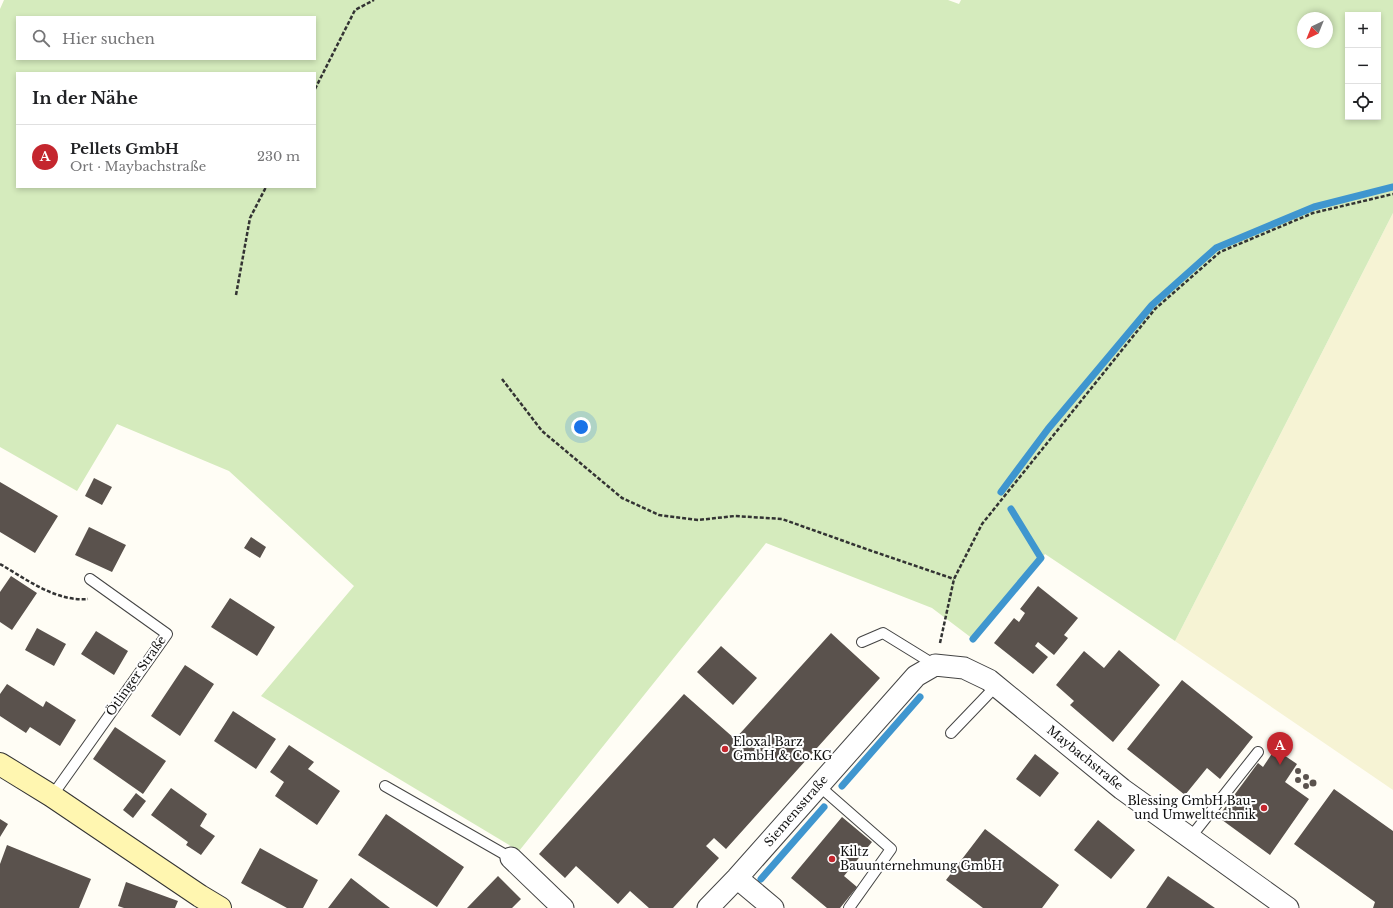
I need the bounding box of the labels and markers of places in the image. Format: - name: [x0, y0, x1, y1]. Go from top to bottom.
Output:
- pin: A: [1267, 732, 1293, 765]
- place label: Eloxal Barz GmbH & Co.KG: [733, 734, 833, 763]
- marker: Eloxal Barz GmbH & Co.KG: [720, 744, 730, 754]
- place label: Blessing GmbH Bau- und Umwelttechnik: [1127, 793, 1257, 822]
- marker: Blessing GmbH Bau- und Umwelttechnik: [1259, 803, 1269, 813]
- place label: Kiltz Bauunternehmung GmbH: [840, 844, 1002, 873]
- marker: Kiltz Bauunternehmung GmbH: [827, 854, 837, 864]

